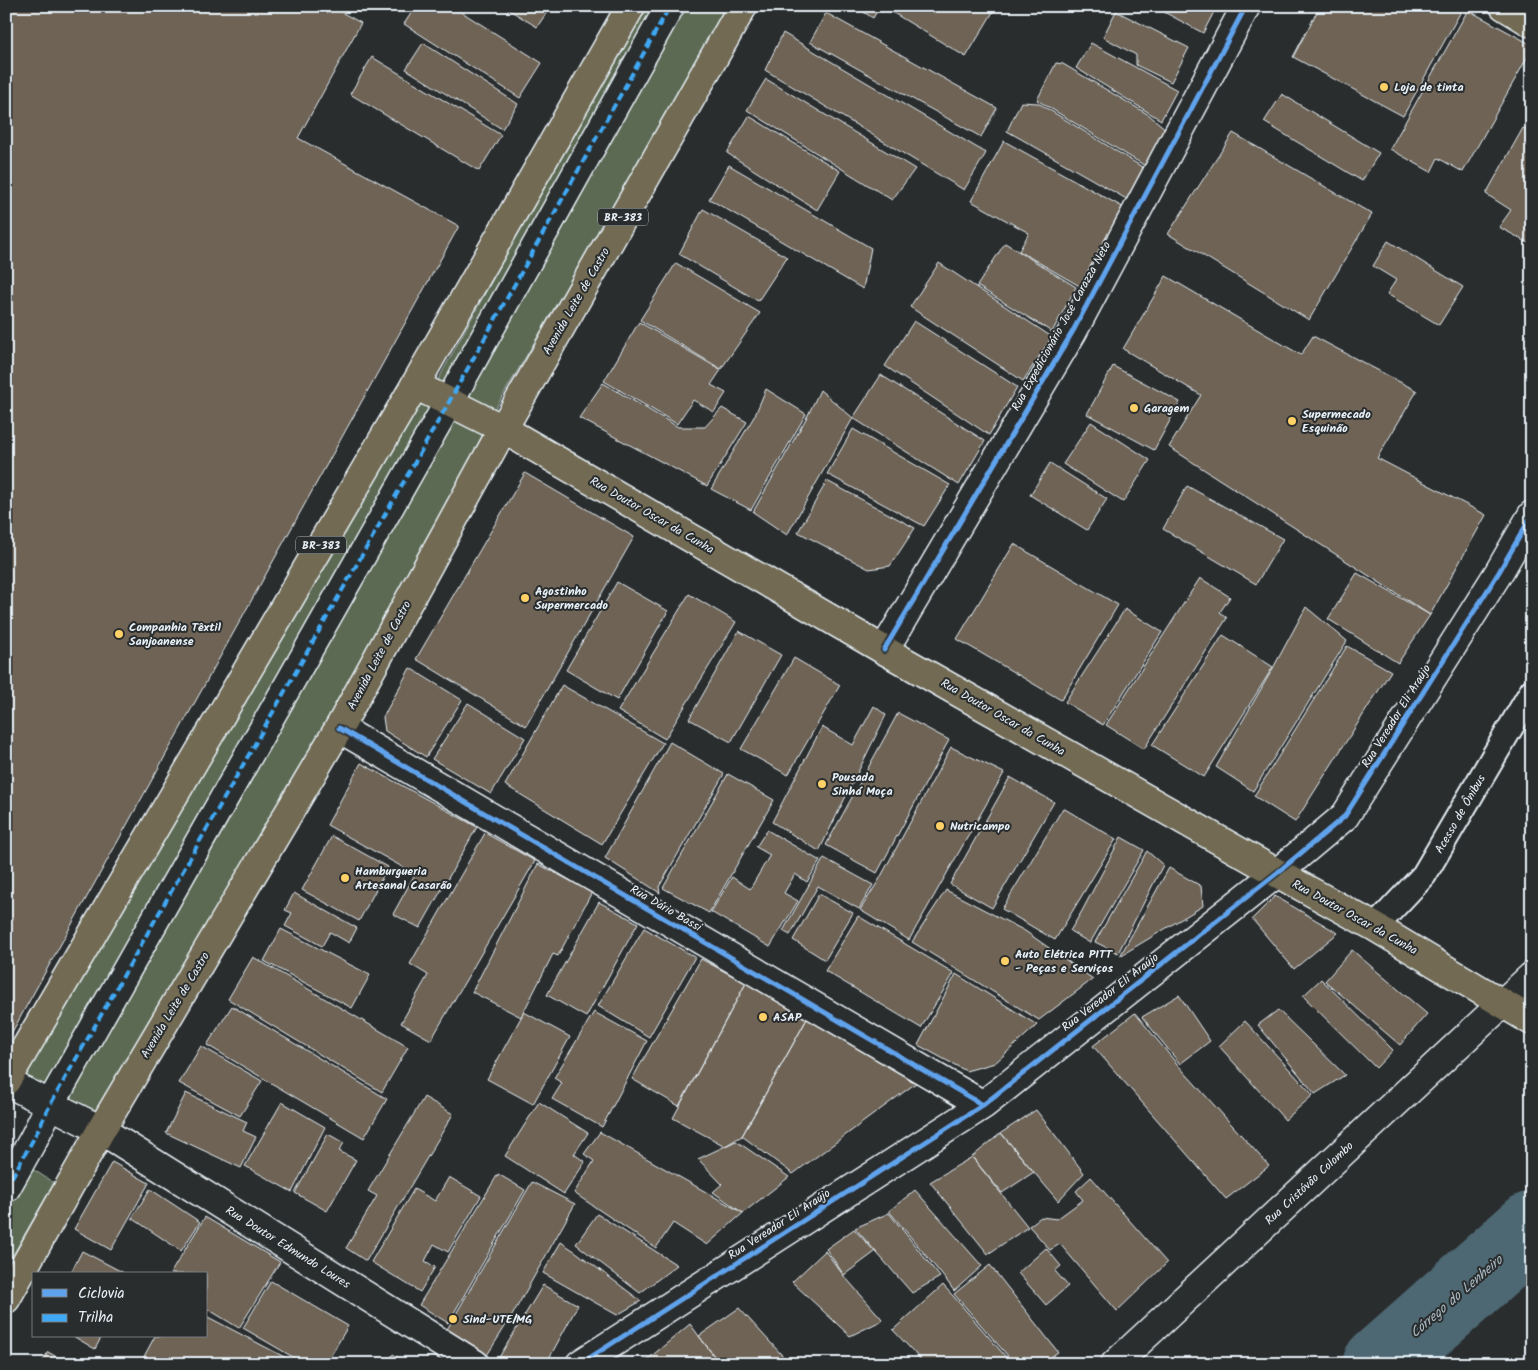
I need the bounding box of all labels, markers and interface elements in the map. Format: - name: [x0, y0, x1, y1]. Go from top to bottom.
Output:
- place label: Loja de tinta: [1394, 78, 1464, 97]
- marker: Loja de tinta: [1378, 81, 1390, 93]
- road number: BR-383: [598, 208, 648, 226]
- street label: Rua Expedicionário José Carazza Neto: [1007, 238, 1116, 415]
- street label: Avenida Leite de Castro: [538, 244, 615, 359]
- place label: Garagem: [1144, 399, 1189, 418]
- marker: Garagem: [1128, 402, 1140, 414]
- place label: Supermecado Esquinão: [1302, 405, 1371, 438]
- marker: Supermecado Esquinão: [1286, 415, 1298, 427]
- street label: Rua Doutor Oscar da Cunha: [586, 472, 718, 559]
- road number: BR-383: [296, 536, 346, 554]
- place label: Agostinho Supermercado: [535, 582, 609, 615]
- marker: Agostinho Supermercado: [519, 592, 531, 604]
- street label: Avenida Leite de Castro: [343, 597, 416, 713]
- place label: Companhia Têxtil Sanjoanense: [129, 618, 222, 651]
- marker: Companhia Têxtil Sanjoanense: [113, 628, 125, 640]
- street label: Rua Vereador Eli Araújo: [1357, 661, 1436, 772]
- street label: Rua Doutor Oscar da Cunha: [937, 674, 1069, 761]
- place label: Pousada Sinhá Moça: [832, 768, 893, 801]
- street label: Acesso de Ônibus: [1430, 771, 1491, 857]
- marker: Pousada Sinhá Moça: [816, 778, 828, 790]
- place label: Nutricampo: [950, 817, 1011, 836]
- marker: Nutricampo: [934, 820, 946, 832]
- place label: Hamburgueria Artesanal Casarão: [355, 862, 452, 895]
- marker: Hamburgueria Artesanal Casarão: [339, 872, 351, 884]
- street label: Rua Doutor Oscar da Cunha: [1288, 875, 1421, 960]
- street label: Rua Dário Bassi: [626, 880, 706, 937]
- place label: Auto Elétrica PITT - Peças e Serviços: [1015, 945, 1114, 978]
- street label: Avenida Leite de Castro: [136, 948, 215, 1062]
- street label: Rua Vereador Eli Araújo: [1058, 948, 1163, 1037]
- marker: Auto Elétrica PITT - Peças e Serviços: [999, 955, 1011, 967]
- place label: ASAP: [773, 1008, 802, 1027]
- marker: ASAP: [757, 1011, 769, 1023]
- street label: Rua Cristóvão Colombo: [1261, 1137, 1358, 1230]
- street label: Rua Vereador Eli Araújo: [724, 1184, 834, 1265]
- street label: Rua Doutor Edmundo Loures: [222, 1201, 354, 1294]
- water label: Córrego do Lenheiro: [1405, 1249, 1509, 1344]
- legend: [32, 1272, 208, 1338]
- text: Ciclovia: [78, 1282, 125, 1306]
- text: Trilha: [78, 1306, 113, 1330]
- place label: Sind-UTE/MG: [463, 1310, 532, 1329]
- marker: Sind-UTE/MG: [447, 1313, 459, 1325]

